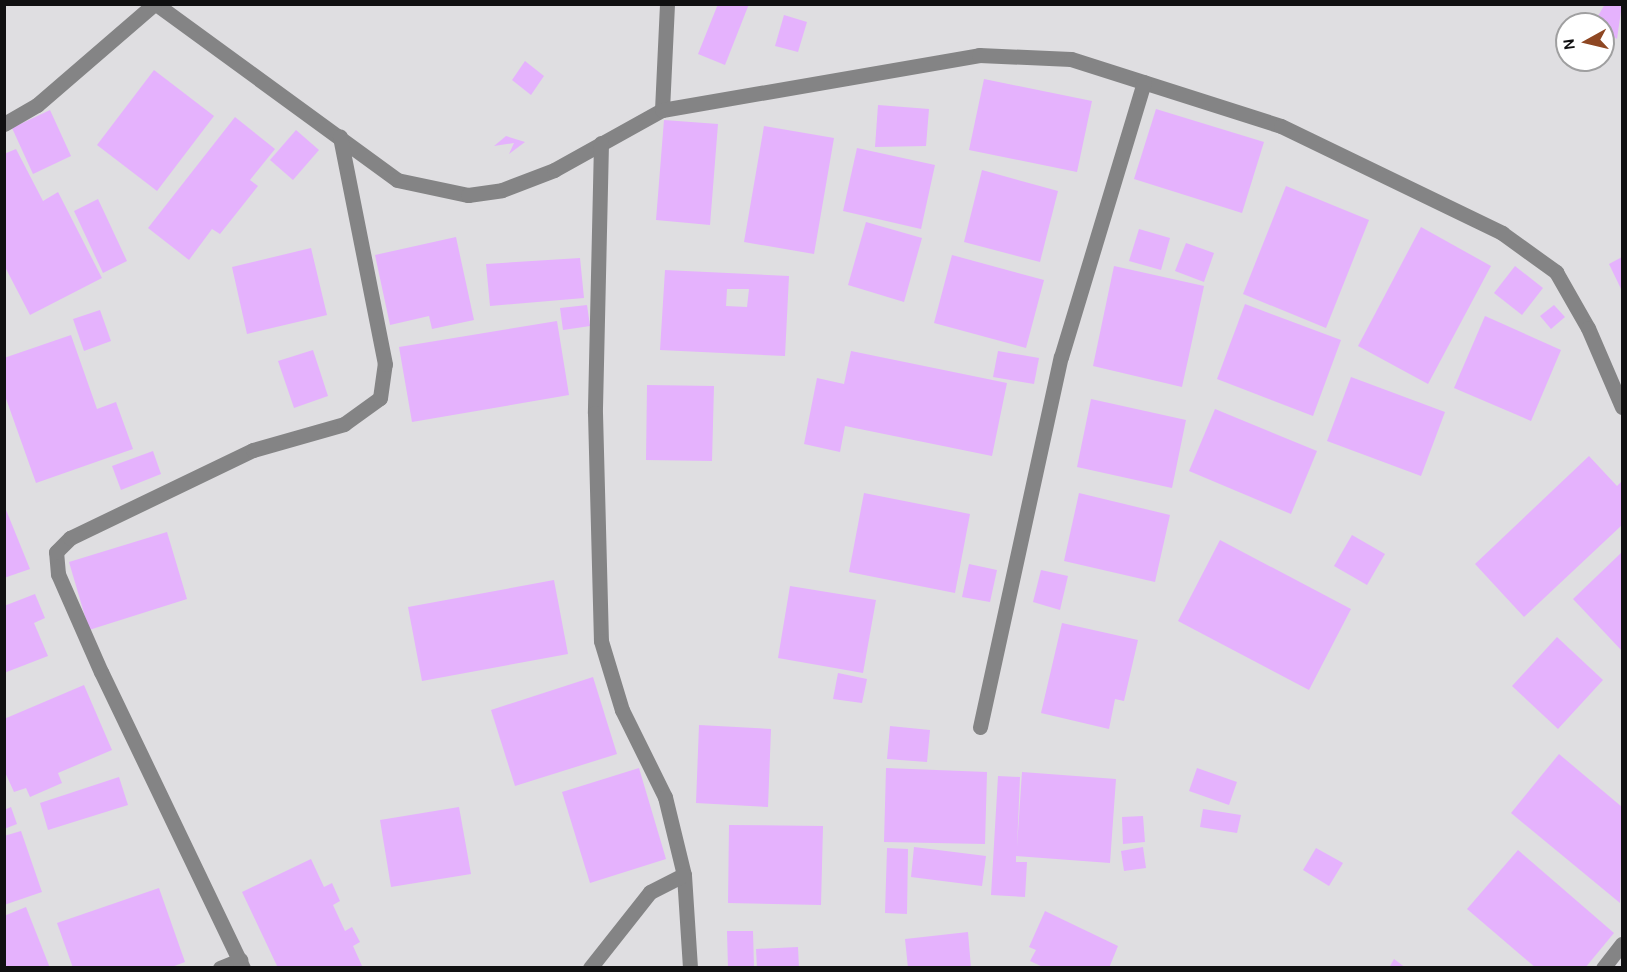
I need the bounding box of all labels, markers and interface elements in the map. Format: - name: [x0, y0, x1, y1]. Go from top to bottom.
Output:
- north arrow: [1555, 12, 1615, 72]
- text: N: [1558, 37, 1579, 51]

